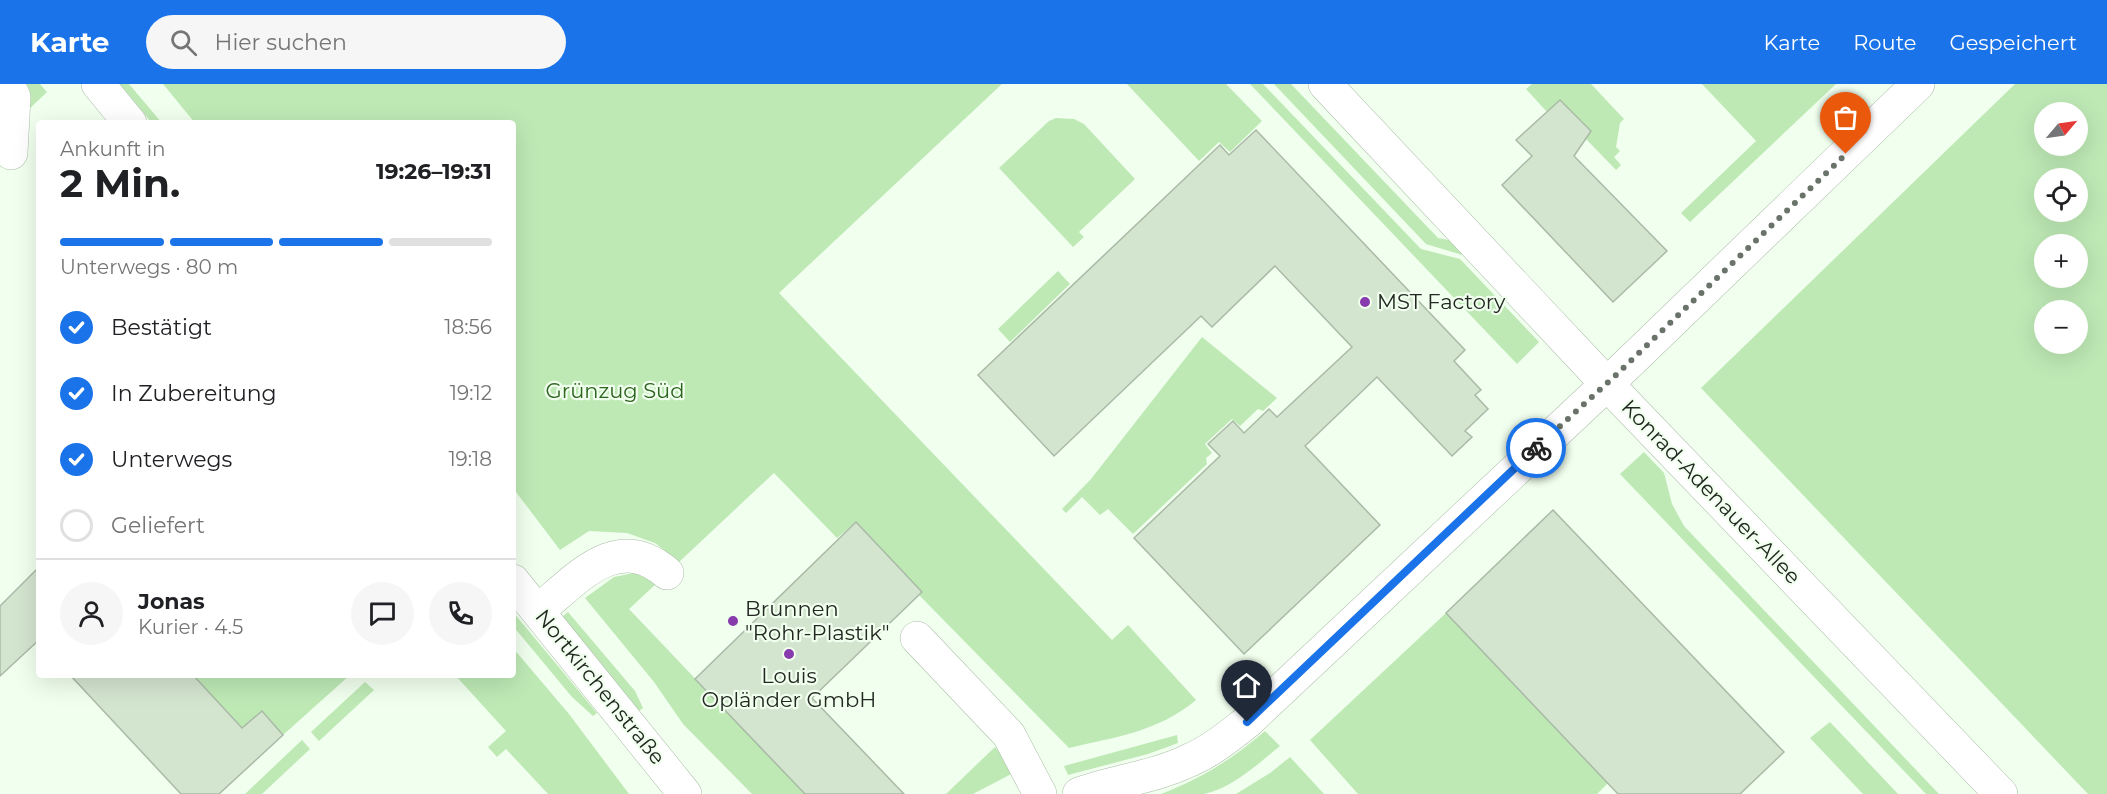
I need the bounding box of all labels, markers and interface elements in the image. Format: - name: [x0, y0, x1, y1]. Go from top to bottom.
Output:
- search box: [146, 15, 566, 69]
- text: Karte: [30, 25, 110, 59]
- icon: search: [167, 26, 200, 59]
- text: Hier suchen: [215, 29, 347, 56]
- text: Karte: [1764, 30, 1820, 55]
- text: Route: [1853, 30, 1916, 55]
- text: Gespeichert: [1949, 30, 2077, 55]
- pin: [1820, 92, 1871, 154]
- icon: bag: [1829, 101, 1862, 134]
- north arrow: [2034, 102, 2088, 156]
- map controls: [2034, 102, 2088, 354]
- text: Ankunft in: [60, 137, 166, 161]
- text: 19:26–19:31: [376, 158, 492, 185]
- text: 2 Min.: [60, 159, 180, 207]
- button: locate: [2034, 168, 2088, 222]
- button: +: [2034, 234, 2088, 288]
- text: Unterwegs · 80 m: [60, 255, 238, 279]
- place label: MST Factory: [1377, 289, 1506, 314]
- marker: MST Factory: [1358, 295, 1372, 309]
- button: −: [2034, 300, 2088, 354]
- icon: check: [60, 311, 93, 344]
- text: Bestätigt: [111, 314, 212, 341]
- text: 18:56: [444, 315, 492, 339]
- icon: check: [60, 377, 93, 410]
- park label: Grünzug Süd: [546, 378, 684, 403]
- text: In Zubereitung: [111, 380, 277, 407]
- text: 19:12: [450, 381, 492, 405]
- street label: Konrad-Adenauer-Allee: [1617, 394, 1806, 589]
- courier: [1506, 418, 1566, 478]
- icon: bike: [1520, 432, 1553, 465]
- icon: check: [60, 443, 93, 476]
- text: Unterwegs: [111, 446, 232, 473]
- text: 19:18: [448, 447, 492, 471]
- text: Geliefert: [111, 512, 205, 539]
- button: person: [60, 582, 123, 645]
- button: chat: [351, 582, 414, 645]
- button: phone: [429, 582, 492, 645]
- text: Jonas: [138, 588, 205, 615]
- place label: Brunnen "Rohr-Plastik": [745, 596, 890, 645]
- street label: Nortkirchenstraße: [530, 604, 671, 769]
- marker: Brunnen "Rohr-Plastik": [726, 614, 740, 628]
- text: Kurier · 4.5: [138, 615, 243, 639]
- marker: Louis Opländer GmbH: [782, 647, 796, 661]
- pin: [1221, 660, 1272, 722]
- place label: Louis Opländer GmbH: [702, 663, 876, 712]
- icon: home: [1230, 669, 1263, 702]

